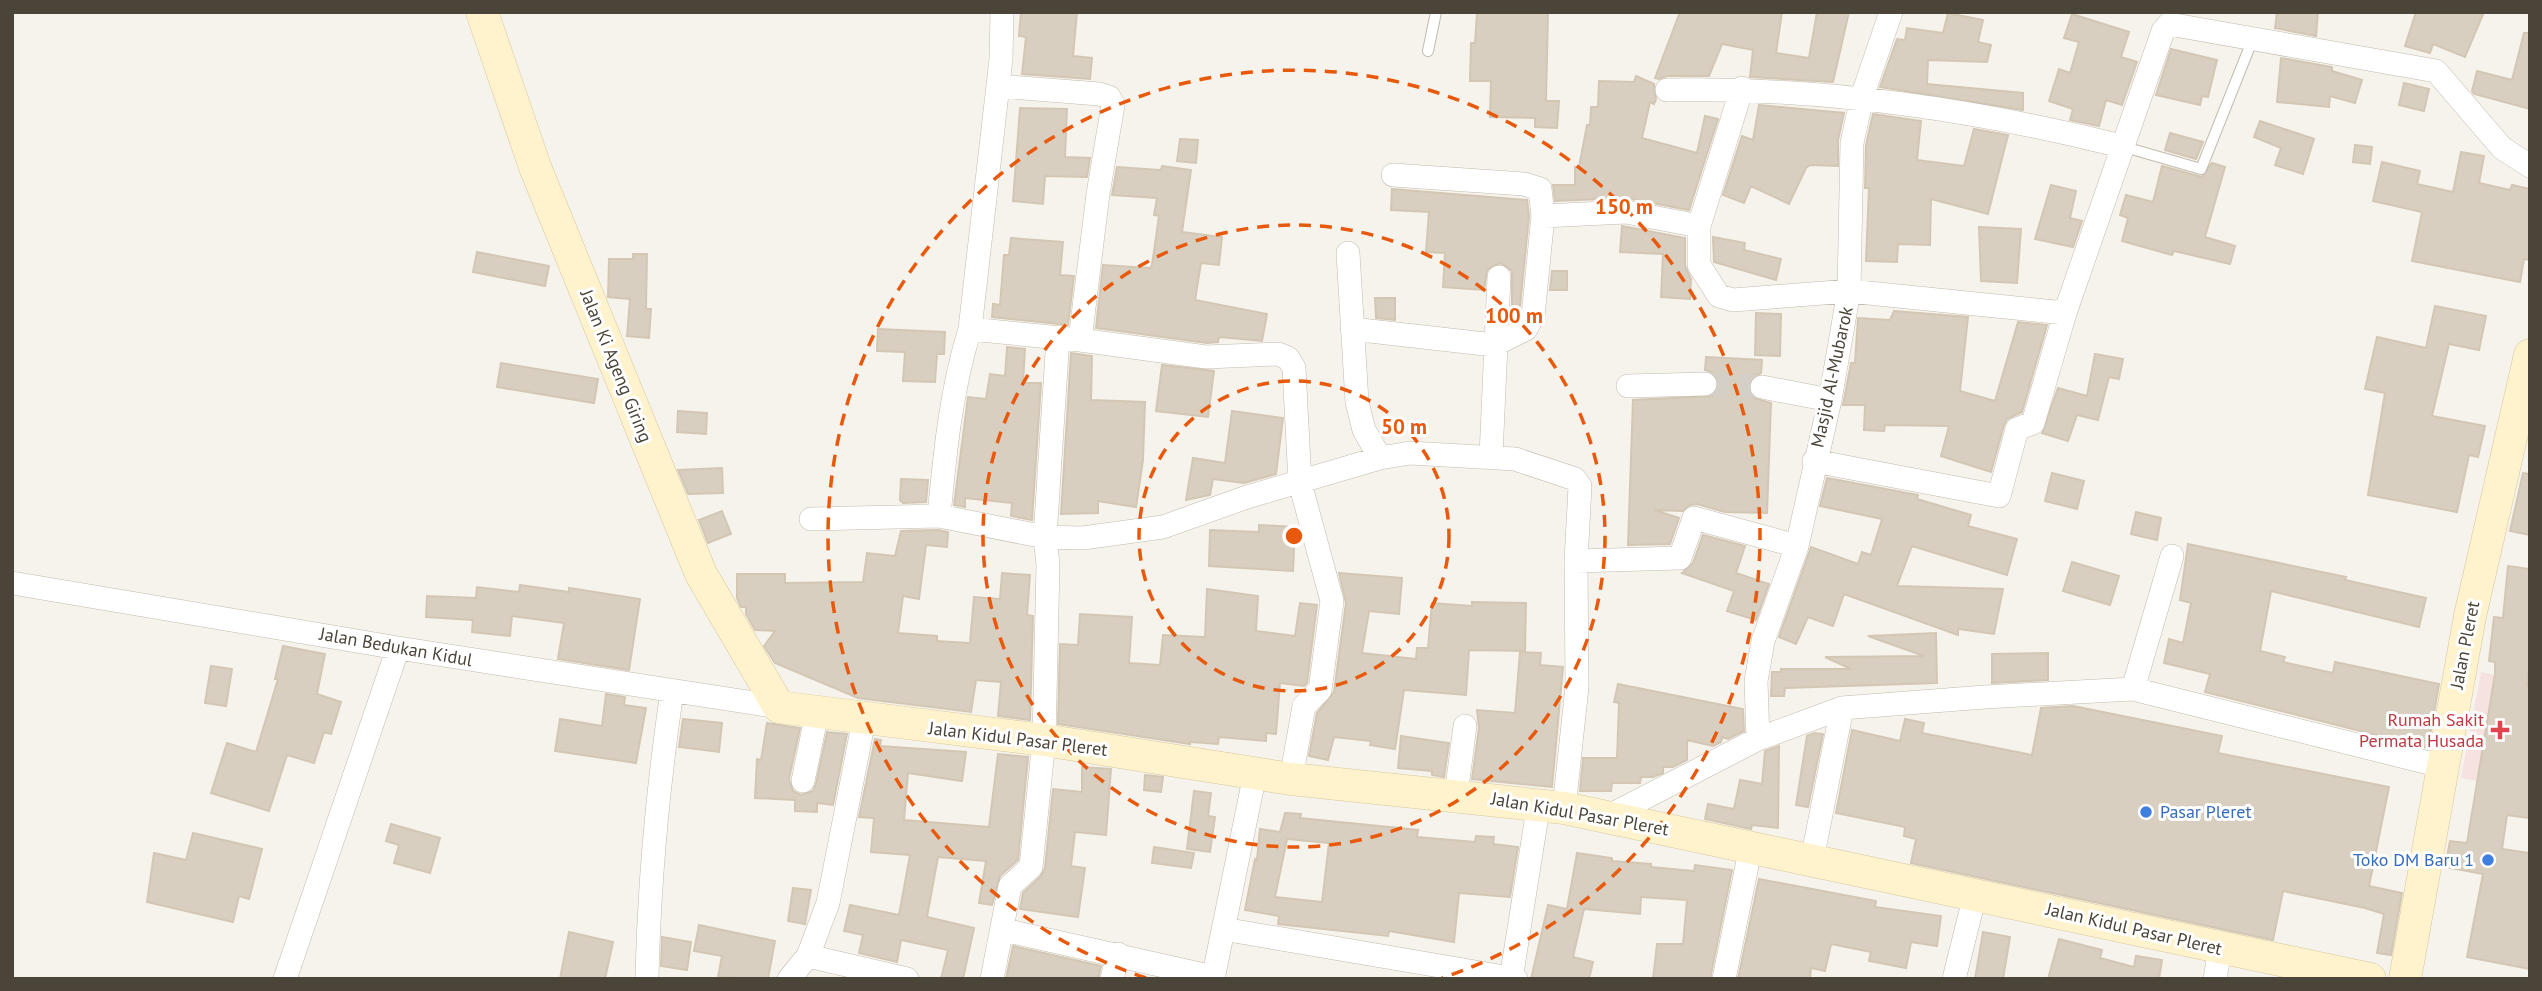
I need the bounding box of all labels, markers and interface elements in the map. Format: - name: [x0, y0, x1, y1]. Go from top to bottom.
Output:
- text: 150 m: [1595, 193, 1653, 220]
- street label: Jalan Ki Ageng Giring: [575, 285, 658, 446]
- text: 100 m: [1485, 302, 1543, 329]
- street label: Masjid Al-Mubarok: [1805, 304, 1858, 449]
- text: 50 m: [1381, 413, 1427, 440]
- centre of rings: [1282, 524, 1306, 548]
- street label: Jalan Pleret: [2445, 599, 2484, 692]
- street label: Jalan Bedukan Kidul: [317, 622, 475, 671]
- place label: Rumah Sakit Permata Husada: [2359, 708, 2484, 752]
- street label: Jalan Kidul Pasar Pleret: [926, 716, 1109, 761]
- marker: Rumah Sakit Permata Husada: [2490, 720, 2510, 740]
- street label: Jalan Kidul Pasar Pleret: [1489, 786, 1671, 840]
- place label: Pasar Pleret: [2160, 800, 2252, 823]
- marker: Pasar Pleret: [2138, 804, 2154, 820]
- place label: Toko DM Baru 1: [2353, 848, 2474, 871]
- marker: Toko DM Baru 1: [2480, 852, 2496, 868]
- street label: Jalan Kidul Pasar Pleret: [2043, 897, 2224, 960]

